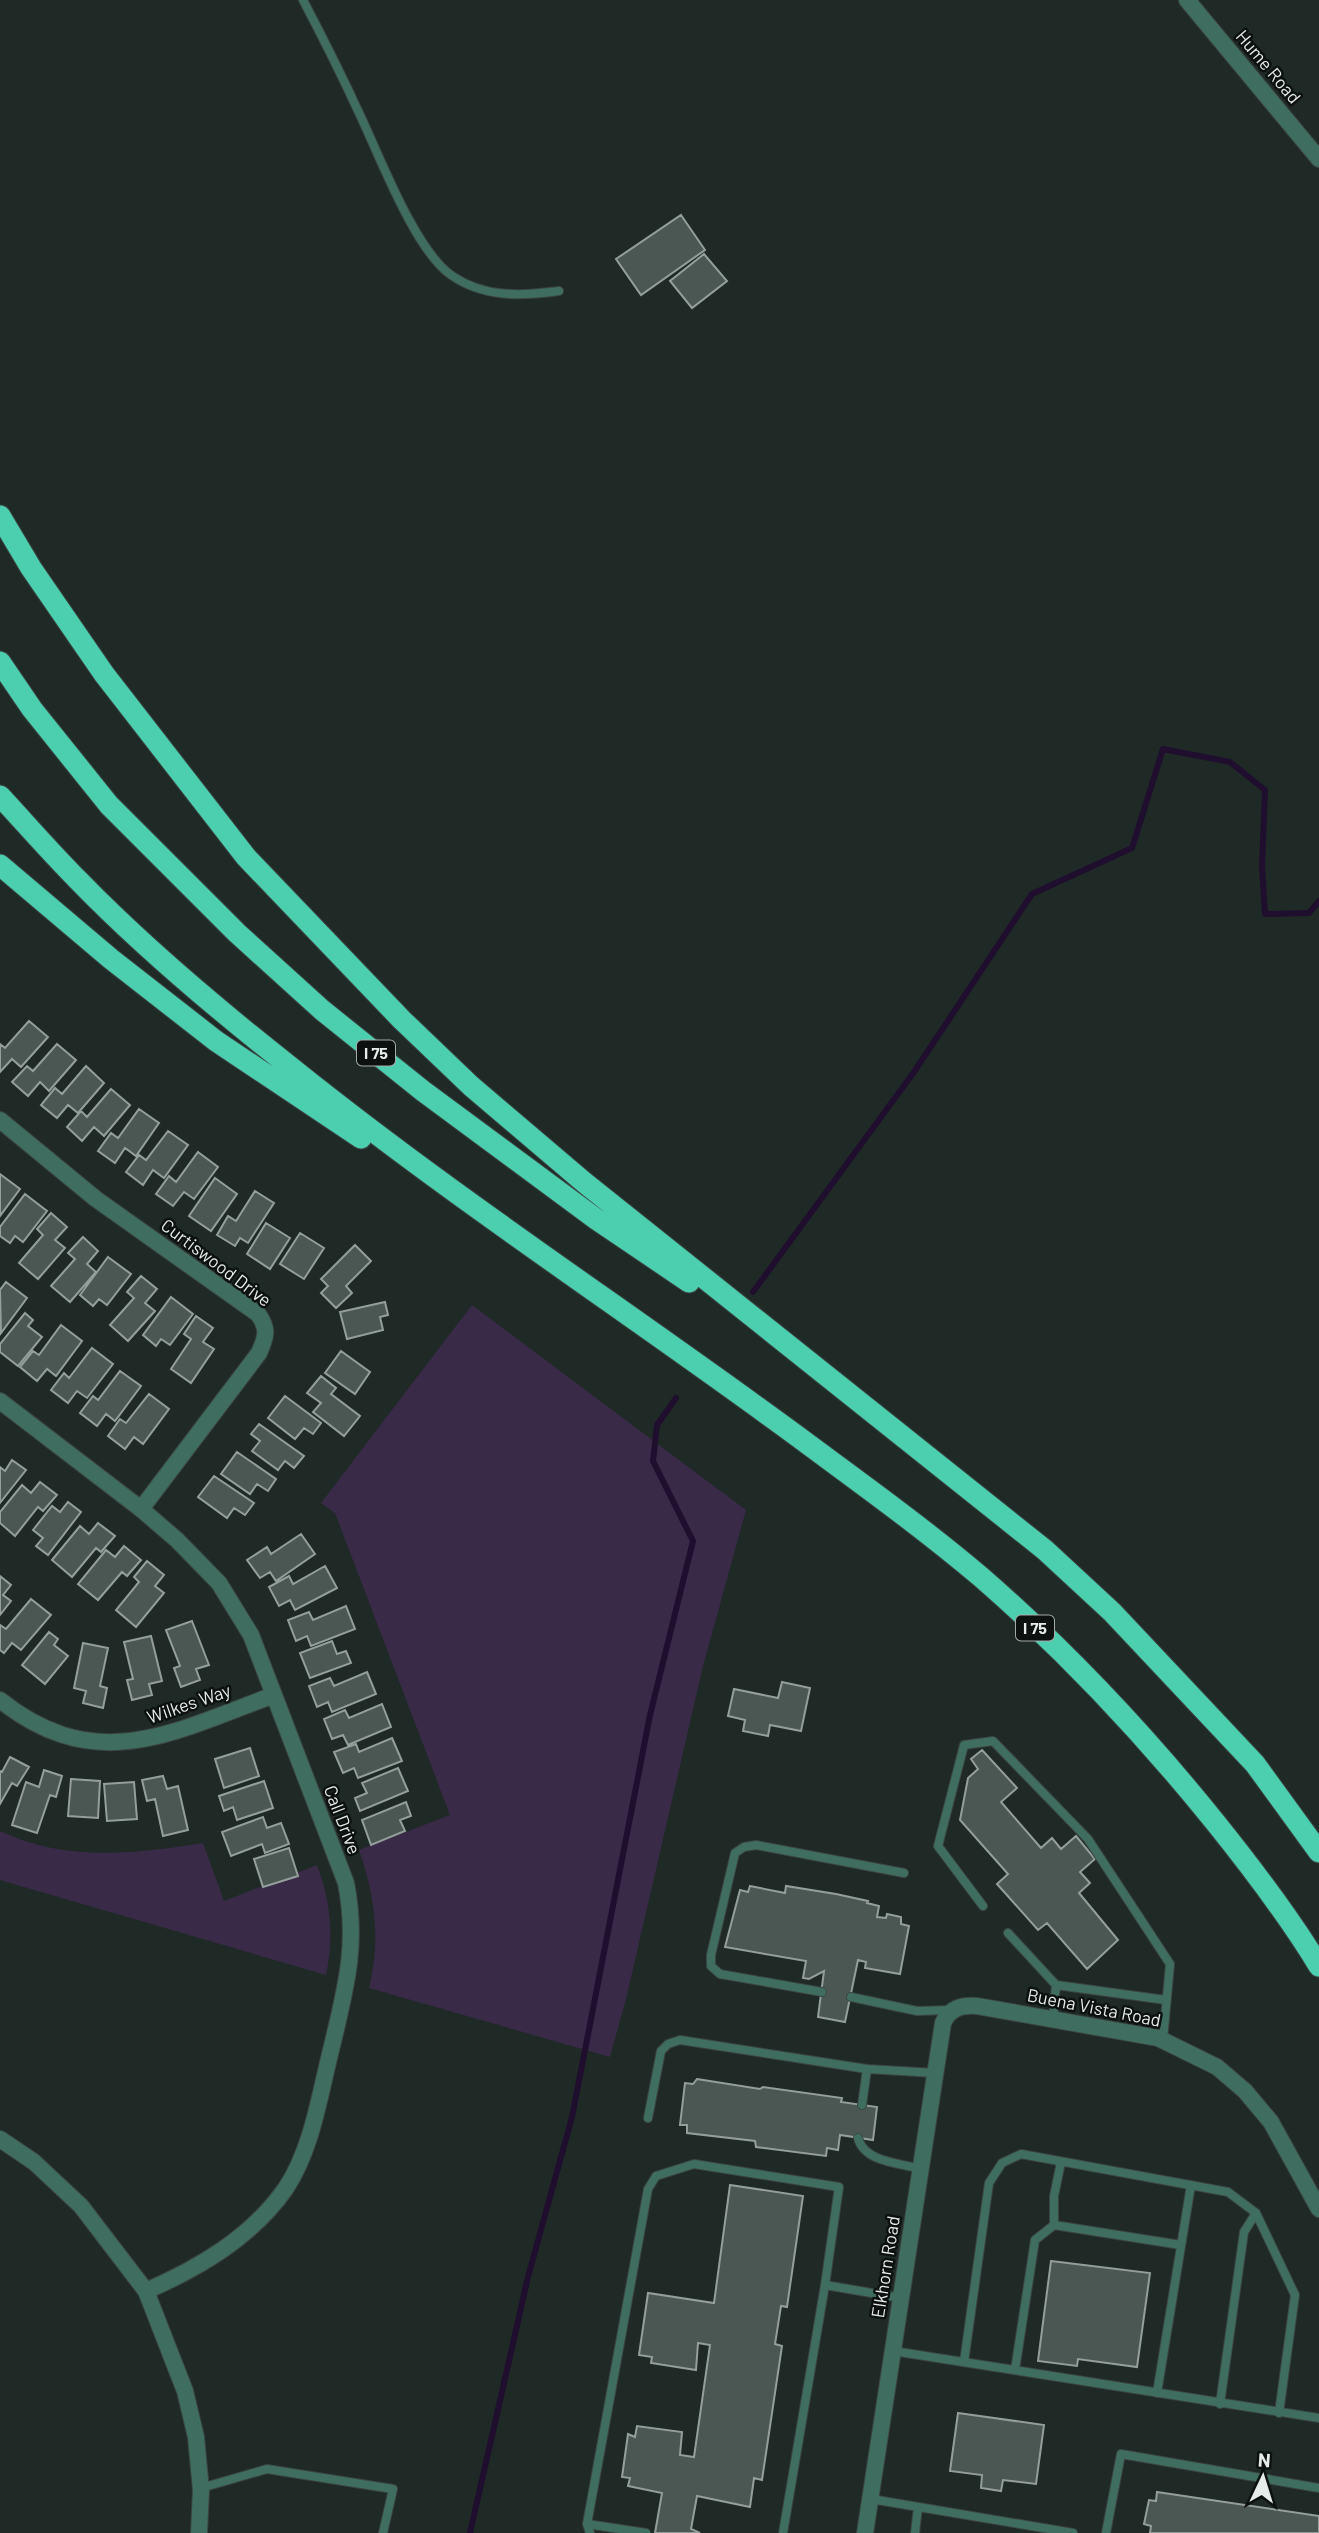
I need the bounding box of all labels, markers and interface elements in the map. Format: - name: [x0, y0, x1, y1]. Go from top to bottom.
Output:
- street label: Hume Road: [1232, 25, 1306, 108]
- road number: I 75: [357, 1040, 395, 1065]
- street label: Curtiswood Drive: [157, 1214, 276, 1311]
- road number: I 75: [1016, 1616, 1054, 1640]
- street label: Wilkes Way: [144, 1678, 234, 1728]
- street label: Call Drive: [320, 1782, 366, 1857]
- street label: Buena Vista Road: [1025, 1983, 1163, 2031]
- street label: Elkhorn Road: [866, 2214, 904, 2319]
- north arrow: [1228, 2442, 1298, 2512]
- text: N: [1257, 2448, 1271, 2471]

